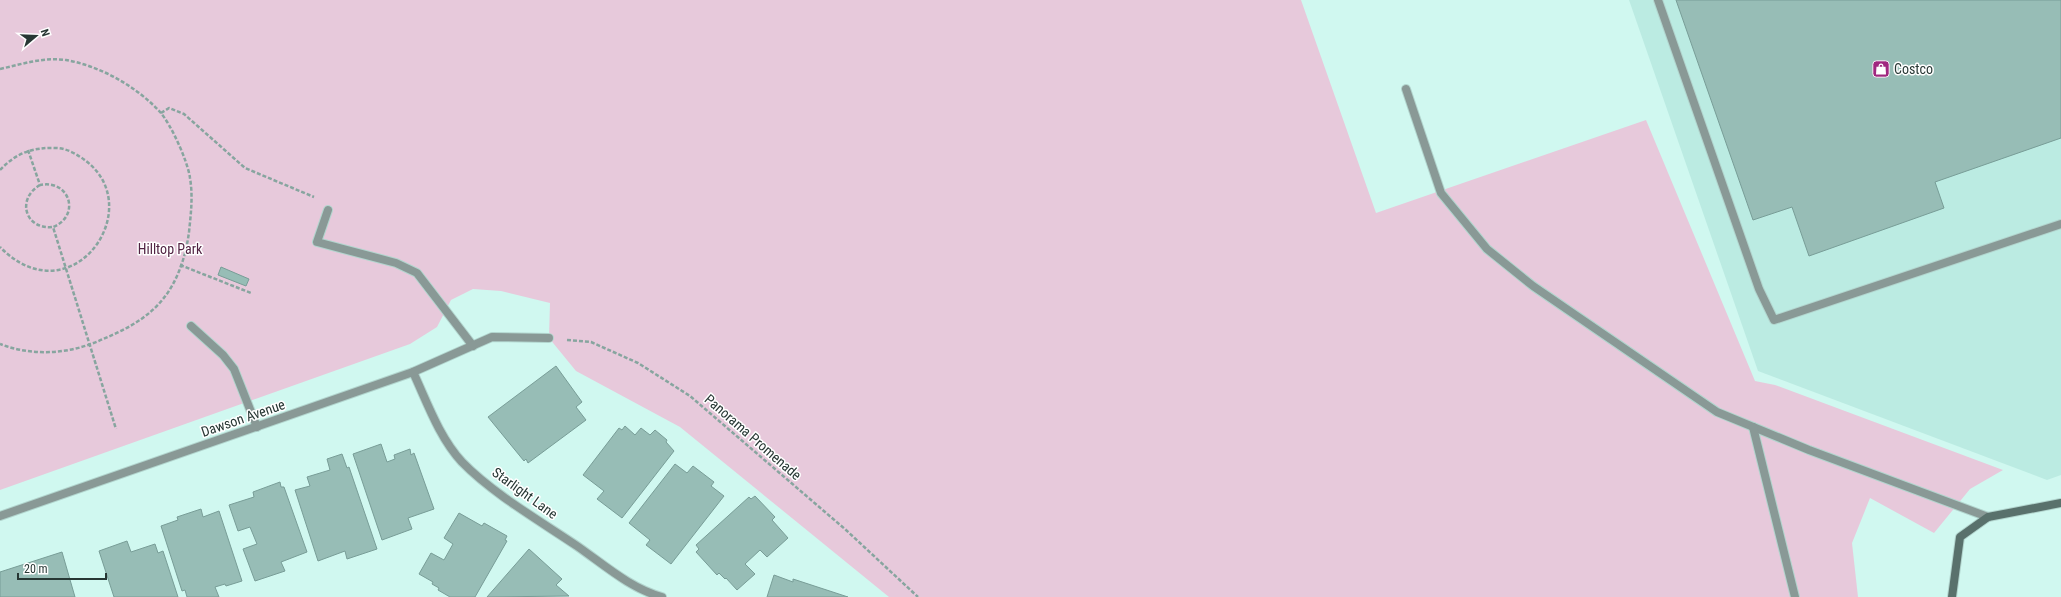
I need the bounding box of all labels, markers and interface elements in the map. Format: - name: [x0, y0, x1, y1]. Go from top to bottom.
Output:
- north arrow: [16, 16, 56, 56]
- text: N: [38, 28, 52, 38]
- shop icon: Costco: [1871, 59, 1891, 79]
- place label: Costco: [1894, 61, 1933, 77]
- park label: Hilltop Park: [138, 241, 203, 257]
- street label: Panorama Promenade: [702, 391, 805, 483]
- street label: Dawson Avenue: [199, 396, 287, 440]
- street label: Starlight Lane: [489, 464, 561, 522]
- scale bar: [18, 555, 106, 581]
- text: 20 m: [24, 562, 48, 576]

